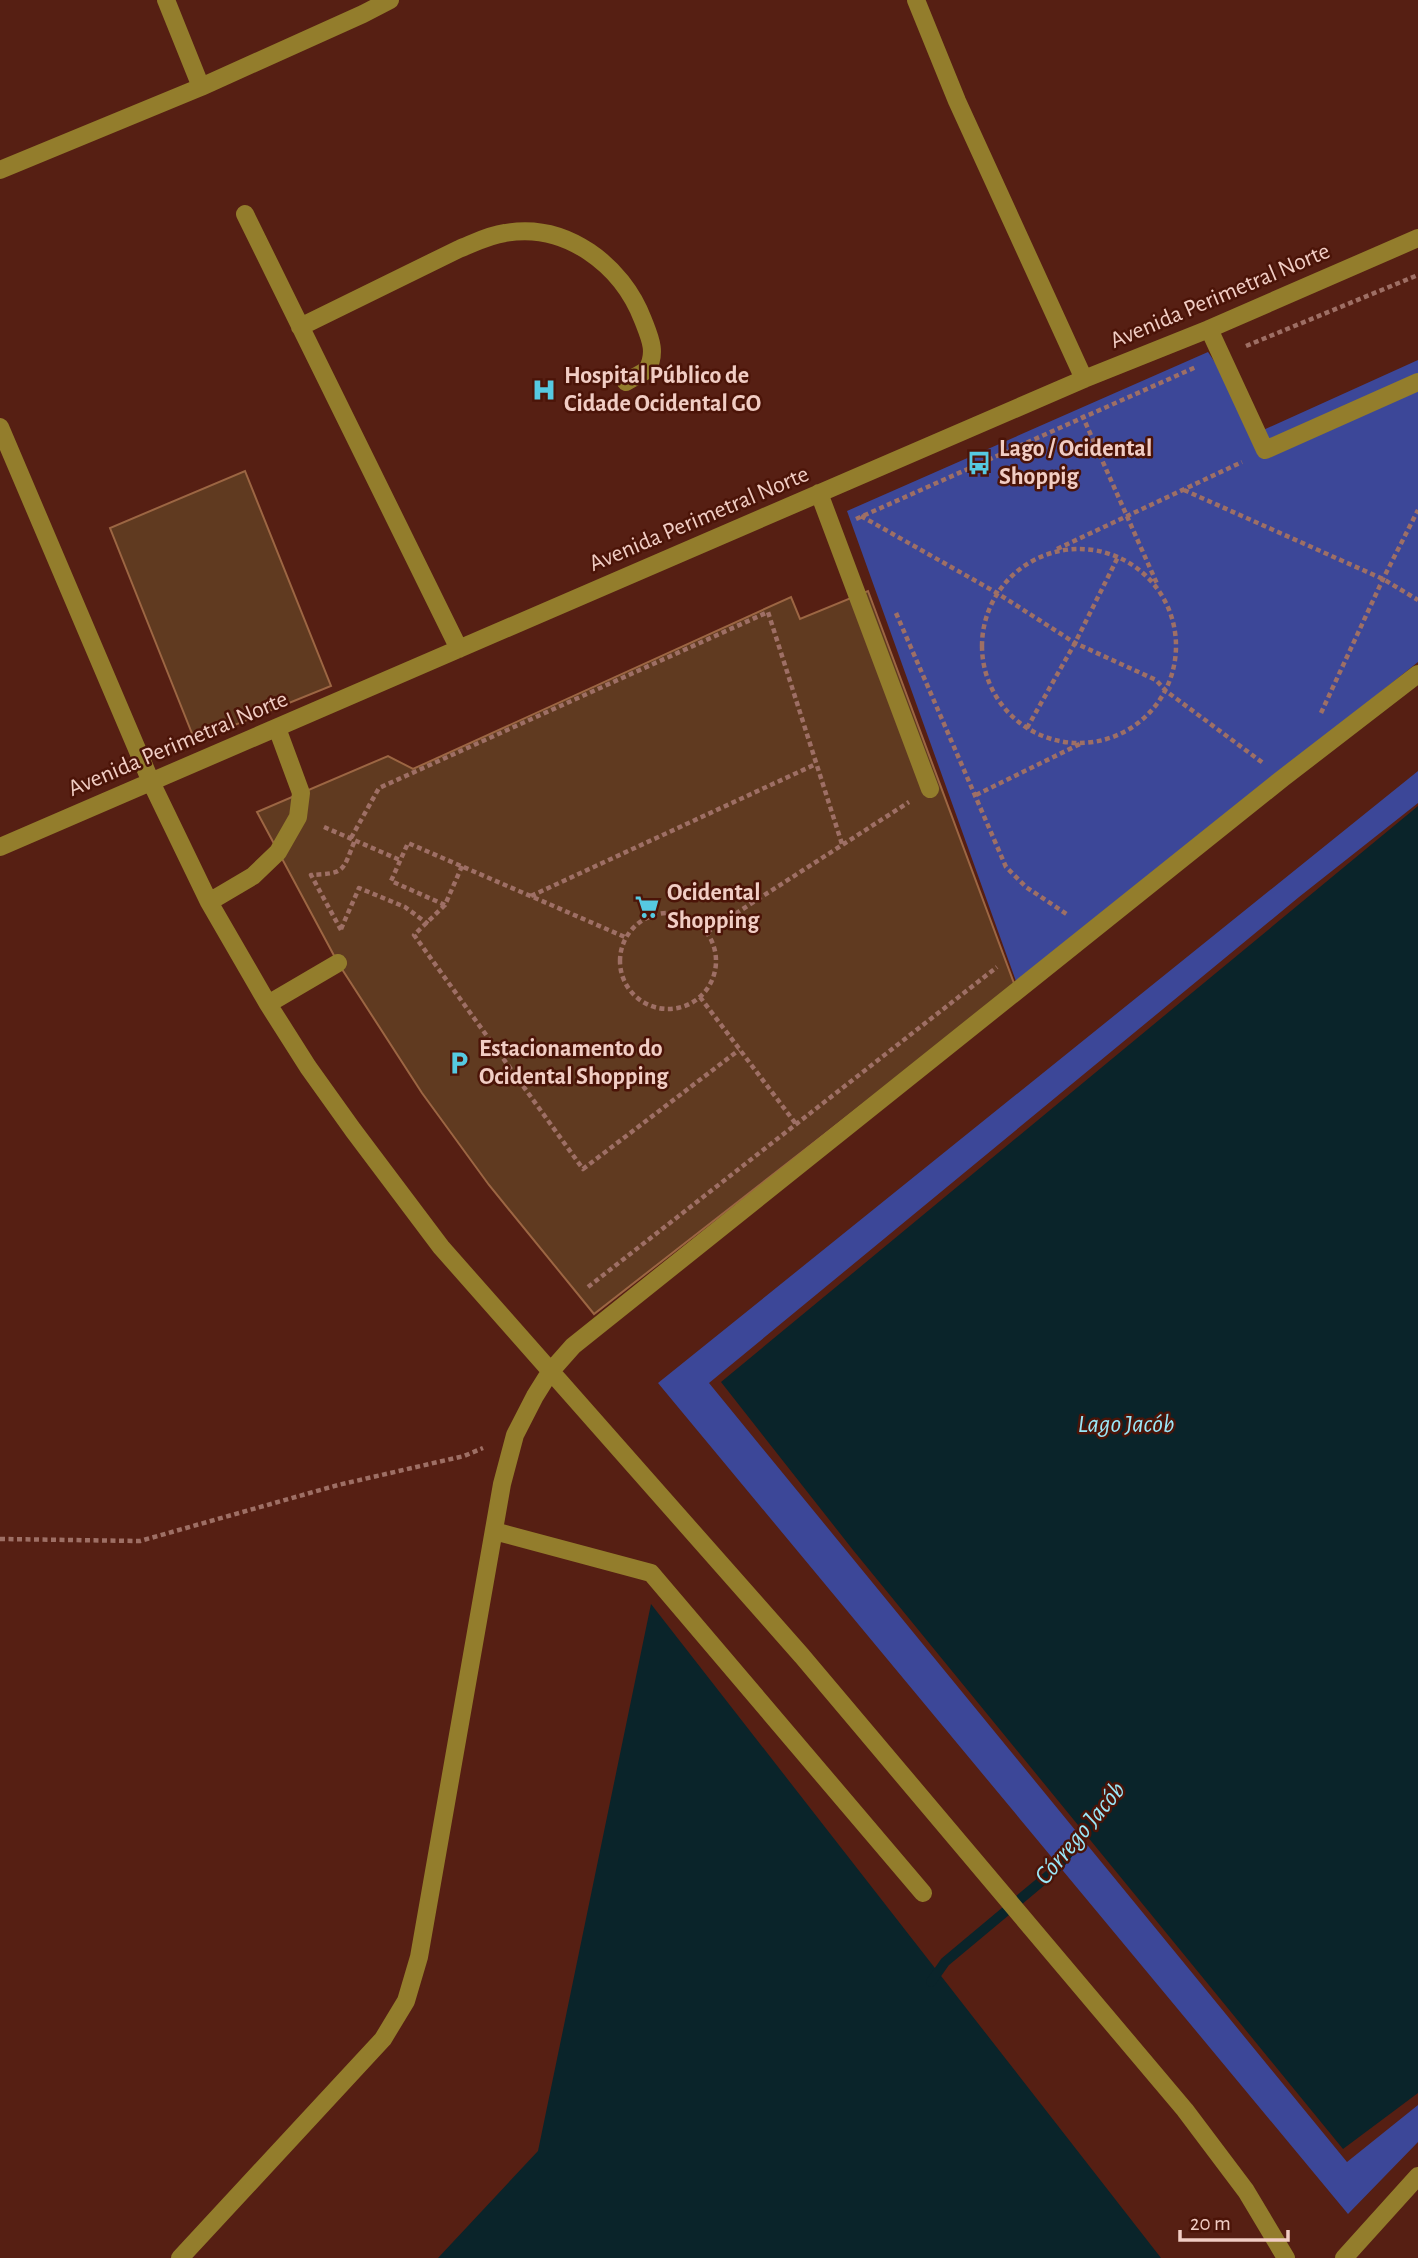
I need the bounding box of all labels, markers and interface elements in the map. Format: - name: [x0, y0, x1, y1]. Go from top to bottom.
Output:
- street label: Avenida Perimetral Norte: [1107, 239, 1333, 353]
- place label: Hospital Público de Cidade Ocidental GO: [564, 364, 761, 416]
- hospital icon: Hospital Público de Cidade Ocidental GO: [530, 376, 558, 404]
- place label: Lago / Ocidental Shoppig: [999, 437, 1152, 489]
- bus stop icon: Lago / Ocidental Shoppig: [965, 449, 993, 477]
- street label: Avenida Perimetral Norte: [586, 462, 812, 576]
- street label: Avenida Perimetral Norte: [65, 687, 291, 801]
- place label: Ocidental Shopping: [667, 881, 760, 933]
- supermarket icon: Ocidental Shopping: [633, 893, 661, 921]
- place label: Estacionamento do Ocidental Shopping: [479, 1037, 669, 1089]
- parking icon: Estacionamento do Ocidental Shopping: [445, 1049, 473, 1077]
- water label: Lago Jacób: [1078, 1411, 1174, 1437]
- water label: Córrego Jacób: [1030, 1777, 1130, 1889]
- scale bar: [1180, 2198, 1288, 2242]
- text: 20 m: [1190, 2213, 1231, 2234]

